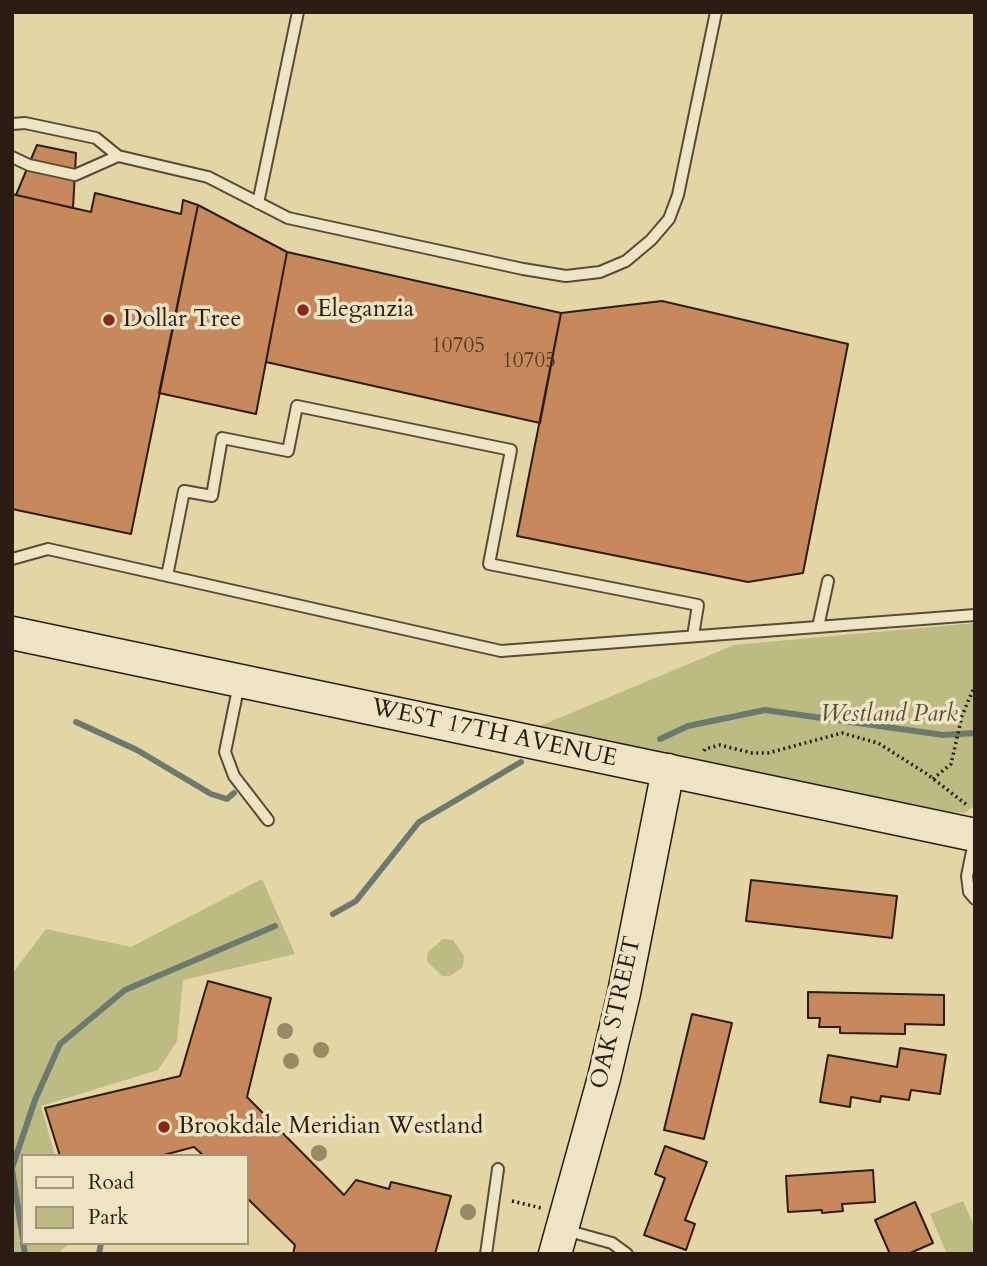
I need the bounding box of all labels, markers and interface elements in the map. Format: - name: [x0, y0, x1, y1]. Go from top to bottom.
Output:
- place label: Eleganzia: [317, 296, 414, 324]
- marker: Eleganzia: [295, 302, 311, 318]
- place label: Dollar Tree: [123, 306, 241, 334]
- marker: Dollar Tree: [101, 312, 117, 328]
- house number: 10705: [431, 334, 485, 360]
- house number: 10705: [502, 349, 556, 375]
- street label: WEST 17TH AVENUE: [368, 694, 620, 774]
- park label: Westland Park: [820, 701, 958, 729]
- street label: OAK STREET: [585, 934, 649, 1092]
- place label: Brookdale Meridian Westland: [178, 1113, 483, 1141]
- marker: Brookdale Meridian Westland: [156, 1119, 172, 1135]
- legend: [21, 1154, 248, 1245]
- text: Road: [88, 1168, 134, 1197]
- text: Park: [88, 1203, 128, 1232]

